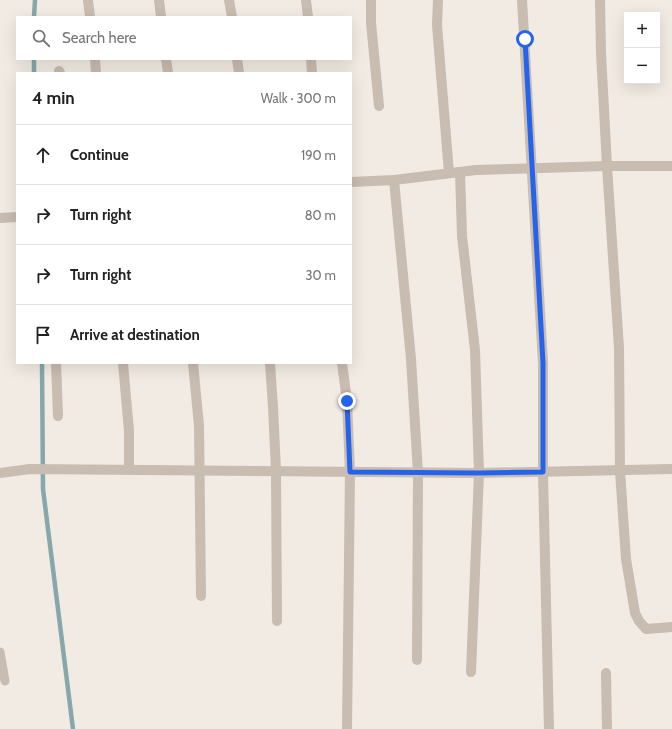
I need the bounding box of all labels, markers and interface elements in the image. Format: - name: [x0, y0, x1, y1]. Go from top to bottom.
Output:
- map controls: [624, 12, 660, 84]
- button: +: [624, 12, 660, 48]
- search box: [16, 16, 352, 60]
- icon: search: [30, 27, 52, 49]
- text: Search here: [62, 29, 137, 47]
- route start: [516, 30, 534, 48]
- button: −: [624, 48, 660, 84]
- text: 4 min: [32, 88, 75, 108]
- text: Walk · 300 m: [261, 90, 336, 106]
- icon: ahead: [32, 144, 54, 166]
- text: Continue: [70, 146, 129, 164]
- text: 190 m: [301, 147, 336, 163]
- icon: right: [32, 204, 54, 226]
- text: Turn right: [70, 206, 131, 224]
- text: 80 m: [305, 207, 336, 223]
- icon: right: [32, 264, 54, 286]
- text: Turn right: [70, 266, 131, 284]
- text: 30 m: [306, 267, 336, 283]
- icon: arrive: [32, 324, 54, 346]
- text: Arrive at destination: [70, 326, 200, 344]
- route end: [338, 392, 356, 410]

